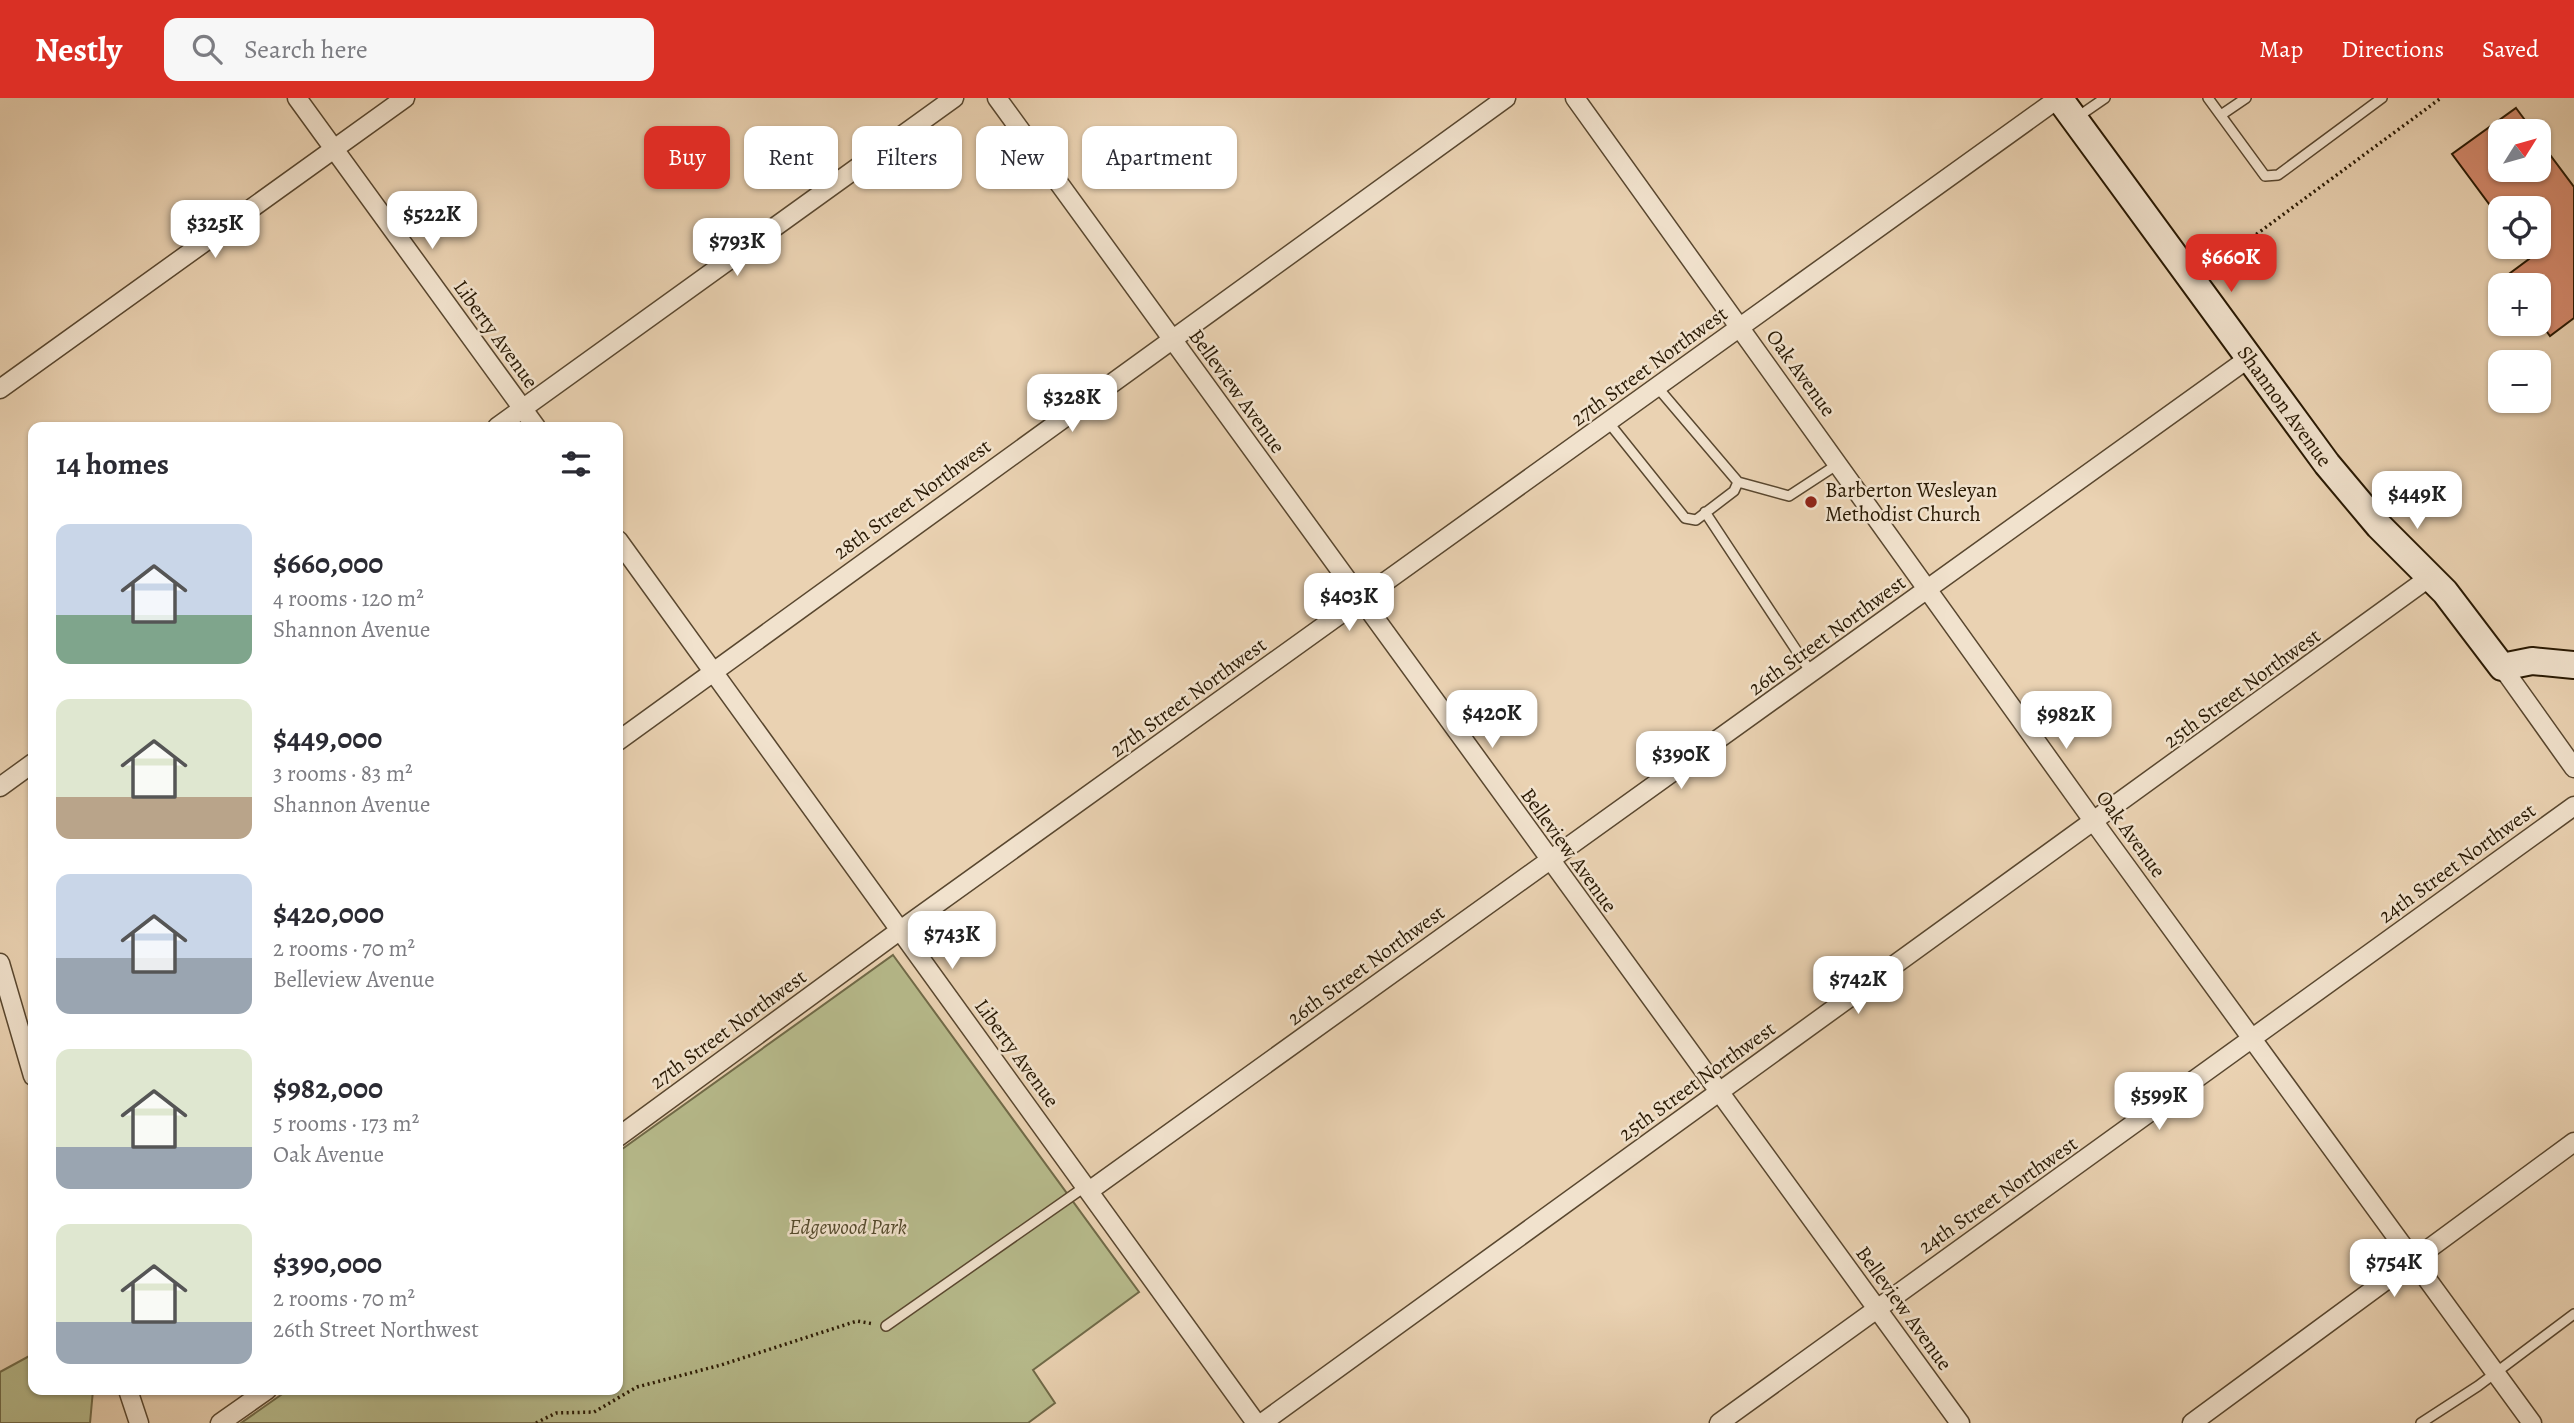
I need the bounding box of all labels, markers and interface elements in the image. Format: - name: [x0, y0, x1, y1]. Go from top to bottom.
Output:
- search box: [164, 18, 654, 81]
- text: Nestly: [35, 27, 122, 72]
- icon: search: [188, 30, 226, 68]
- text: Search here: [244, 32, 368, 67]
- text: Map: [2259, 33, 2303, 65]
- text: Directions: [2341, 33, 2444, 65]
- text: Saved: [2482, 33, 2539, 65]
- north arrow: [2488, 119, 2552, 182]
- map controls: [2488, 119, 2551, 413]
- chip: Buy: [644, 126, 730, 189]
- chip: Rent: [744, 126, 838, 189]
- chip: Filters: [852, 126, 962, 189]
- chip: New: [976, 126, 1068, 189]
- chip: Apartment: [1082, 126, 1237, 189]
- pin: $522K: [383, 192, 481, 251]
- button: locate: [2488, 196, 2551, 259]
- text: $522K: [403, 198, 461, 229]
- pin: $325K: [166, 200, 264, 260]
- text: $325K: [187, 207, 243, 238]
- pin: $793K: [688, 218, 786, 278]
- text: $793K: [709, 225, 765, 256]
- pin: $660K: [2182, 234, 2280, 294]
- text: $660K: [2202, 241, 2260, 272]
- button: +: [2488, 273, 2551, 336]
- street label: Liberty Avenue: [447, 274, 545, 394]
- street label: 27th Street Northwest: [1565, 300, 1733, 432]
- street label: Belleview Avenue: [1182, 323, 1292, 459]
- street label: Oak Avenue: [1760, 324, 1842, 422]
- street label: Shannon Avenue: [2231, 340, 2338, 472]
- button: −: [2488, 350, 2551, 413]
- pin: $328K: [1023, 374, 1121, 434]
- text: $328K: [1043, 381, 1101, 412]
- street label: 28th Street Northwest: [828, 432, 997, 566]
- text: 14 homes: [56, 444, 169, 484]
- icon: filters: [557, 445, 595, 483]
- pin: $449K: [2368, 472, 2466, 531]
- place label: Barberton Wesleyan Methodist Church: [1825, 476, 1997, 528]
- text: $449K: [2388, 478, 2446, 509]
- marker: Barberton Wesleyan Methodist Church: [1803, 494, 1819, 510]
- text: $660,000: [273, 543, 383, 583]
- icon: home: [112, 552, 196, 636]
- street label: 26th Street Northwest: [1743, 568, 1911, 702]
- pin: $403K: [1300, 574, 1398, 633]
- text: $403K: [1320, 580, 1378, 611]
- text: 4 rooms · 120 m²: [273, 583, 424, 614]
- text: Shannon Avenue: [273, 614, 430, 645]
- street label: 25th Street Northwest: [2158, 622, 2326, 754]
- street label: 27th Street Northwest: [1104, 631, 1272, 763]
- pin: $420K: [1443, 690, 1541, 750]
- pin: $982K: [2017, 692, 2115, 751]
- text: $420K: [1462, 697, 1522, 728]
- text: $982K: [2037, 698, 2095, 729]
- text: $449,000: [273, 718, 382, 758]
- icon: home: [112, 727, 196, 811]
- pin: $390K: [1632, 732, 1730, 791]
- text: $390K: [1652, 738, 1710, 769]
- text: 3 rooms · 83 m²: [273, 758, 413, 789]
- street label: Belleview Avenue: [1514, 782, 1624, 918]
- street label: Oak Avenue: [2090, 785, 2172, 883]
- text: Shannon Avenue: [273, 789, 430, 820]
- street label: 24th Street Northwest: [2373, 796, 2541, 930]
- text: $420,000: [273, 893, 384, 933]
- street label: 26th Street Northwest: [1282, 898, 1450, 1032]
- icon: home: [112, 902, 196, 986]
- pin: $743K: [903, 912, 1001, 971]
- text: $743K: [924, 918, 980, 949]
- text: 2 rooms · 70 m²: [273, 933, 415, 964]
- pin: $742K: [1809, 956, 1907, 1016]
- street label: 27th Street Northwest: [644, 963, 812, 1095]
- text: $742K: [1829, 963, 1887, 994]
- text: Belleview Avenue: [273, 964, 435, 995]
- street label: Liberty Avenue: [968, 993, 1066, 1113]
- street label: 25th Street Northwest: [1613, 1015, 1781, 1147]
- text: $982,000: [273, 1068, 383, 1108]
- pin: $599K: [2110, 1072, 2208, 1132]
- icon: home: [112, 1077, 196, 1161]
- text: $599K: [2131, 1079, 2187, 1110]
- text: 5 rooms · 173 m²: [273, 1108, 419, 1139]
- street label: 24th Street Northwest: [1913, 1130, 2083, 1260]
- text: Oak Avenue: [273, 1139, 384, 1170]
- park label: Edgewood Park: [789, 1213, 907, 1241]
- street label: Belleview Avenue: [1849, 1240, 1959, 1376]
- pin: $754K: [2345, 1240, 2443, 1299]
- text: $390,000: [273, 1243, 382, 1283]
- text: $754K: [2366, 1246, 2422, 1277]
- icon: home: [112, 1252, 196, 1336]
- text: 2 rooms · 70 m²: [273, 1283, 415, 1314]
- text: 26th Street Northwest: [273, 1314, 479, 1345]

